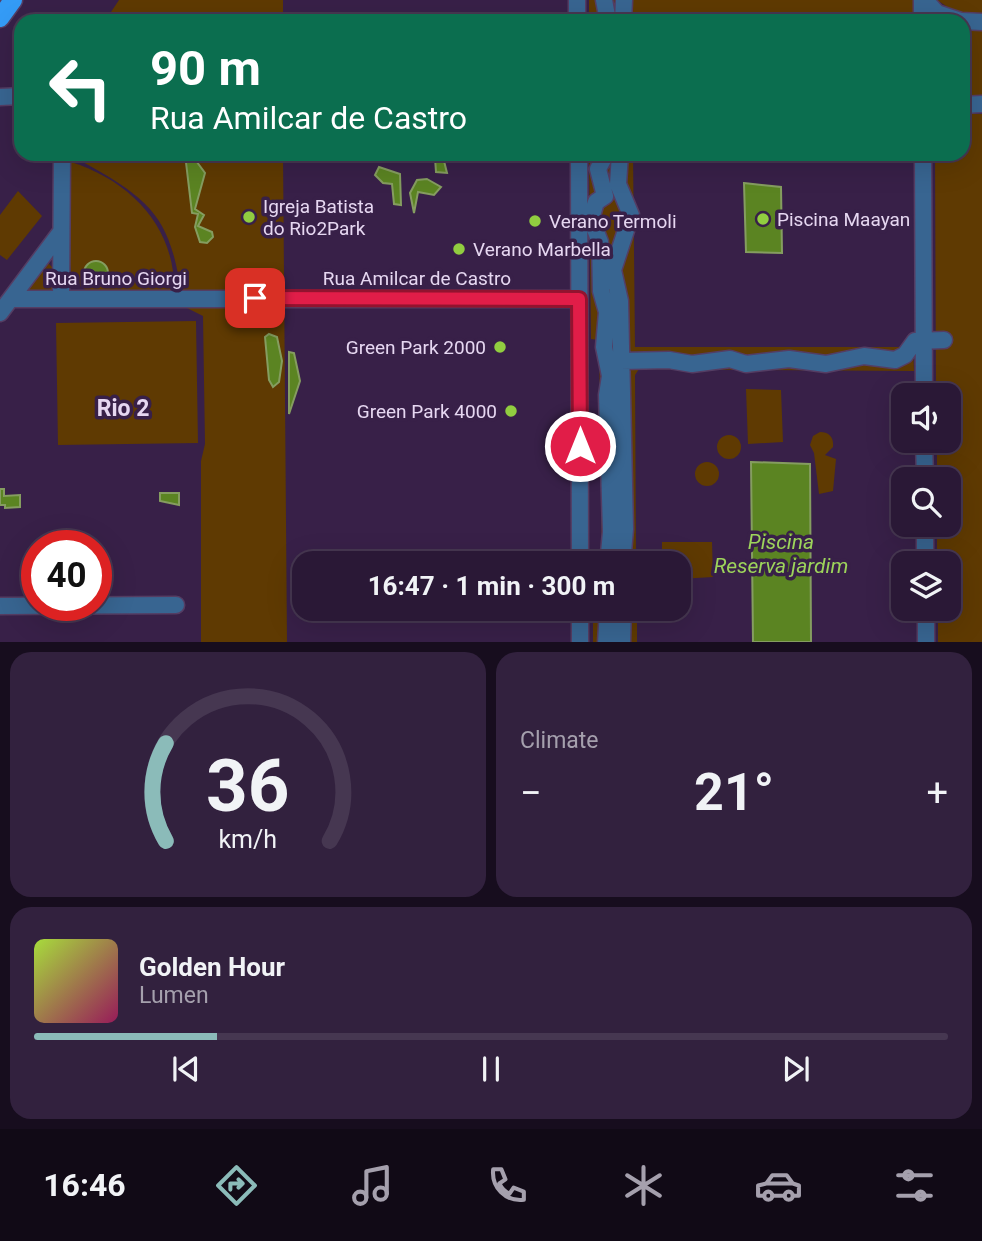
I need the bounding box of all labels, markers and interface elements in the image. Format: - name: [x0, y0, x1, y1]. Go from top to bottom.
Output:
- text: 90 m: [150, 40, 261, 97]
- icon: left: [35, 42, 126, 133]
- text: Rua Amilcar de Castro: [150, 99, 467, 137]
- place label: Igreja Batista do Rio2Park: [263, 195, 374, 240]
- place label: Piscina Maayan: [777, 208, 910, 231]
- marker: Igreja Batista do Rio2Park: [241, 209, 257, 225]
- place label: Verano Termoli: [549, 210, 677, 233]
- marker: Piscina Maayan: [755, 211, 771, 227]
- marker: Verano Termoli: [527, 213, 543, 229]
- place label: Verano Marbella: [473, 238, 611, 261]
- marker: Verano Marbella: [451, 241, 467, 257]
- street label: Rua Bruno Giorgi: [45, 267, 187, 290]
- street label: Rua Amilcar de Castro: [323, 267, 511, 290]
- pin: [225, 268, 285, 328]
- icon: arrive: [236, 279, 274, 317]
- place label: Green Park 2000: [346, 336, 486, 359]
- marker: Green Park 2000: [492, 339, 508, 355]
- map controls: [891, 383, 961, 621]
- button: sound: [891, 383, 961, 453]
- district label: Rio 2: [97, 395, 149, 422]
- place label: Green Park 4000: [357, 400, 497, 423]
- marker: Green Park 4000: [503, 403, 519, 419]
- position arrow: [543, 409, 617, 483]
- button: search: [891, 467, 961, 537]
- speed limit sign: 40: [21, 530, 112, 621]
- water label: Piscina Reserva jardim: [714, 530, 848, 578]
- button: layers: [891, 551, 961, 621]
- text: 16:47 · 1 min · 300 m: [368, 571, 615, 601]
- text: Climate: [520, 727, 599, 754]
- text: 36: [206, 743, 290, 829]
- text: 21°: [694, 762, 774, 823]
- text: −: [520, 771, 542, 815]
- text: +: [926, 771, 948, 815]
- text: km/h: [219, 824, 277, 853]
- text: Golden Hour: [139, 952, 285, 982]
- text: Lumen: [139, 982, 209, 1009]
- icon: previous: [167, 1050, 205, 1088]
- icon: pause: [472, 1050, 510, 1088]
- icon: next: [777, 1050, 815, 1088]
- icon: directions: [212, 1161, 261, 1210]
- icon: music: [348, 1161, 397, 1210]
- icon: phone: [483, 1161, 532, 1210]
- icon: climate: [619, 1161, 668, 1210]
- icon: car: [754, 1161, 803, 1210]
- icon: filters: [890, 1161, 939, 1210]
- text: 16:46: [43, 1166, 126, 1204]

